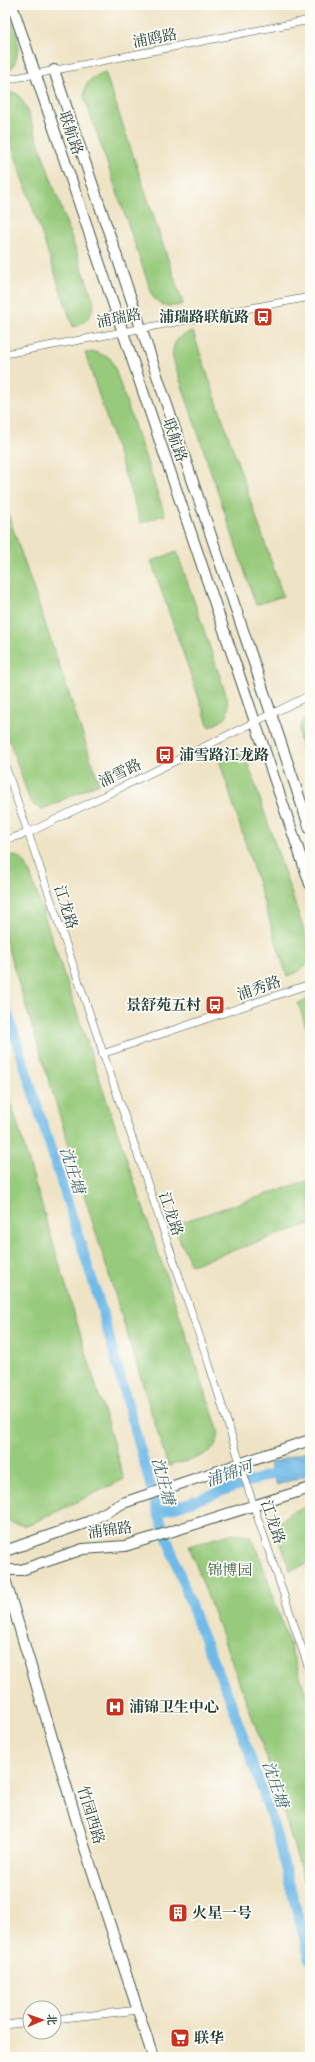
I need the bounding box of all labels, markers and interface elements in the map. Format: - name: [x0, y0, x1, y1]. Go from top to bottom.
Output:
- street label: 浦鸥路: [131, 23, 179, 52]
- street label: 联航路: [54, 108, 89, 158]
- street label: 浦瑞路: [95, 303, 143, 332]
- place label: 浦瑞路联航路: [159, 306, 249, 327]
- bus stop icon: 浦瑞路联航路: [252, 306, 274, 328]
- street label: 联航路: [158, 415, 193, 465]
- bus stop icon: 浦雪路江龙路: [154, 744, 176, 766]
- place label: 浦雪路江龙路: [179, 744, 269, 765]
- street label: 浦雪路: [95, 753, 145, 792]
- street label: 江龙路: [50, 882, 83, 931]
- street label: 浦秀路: [234, 970, 284, 1005]
- place label: 景舒苑五村: [126, 994, 201, 1015]
- bus stop icon: 景舒苑五村: [204, 994, 226, 1016]
- water label: 沈庄塘: [54, 1143, 93, 1199]
- street label: 江龙路: [154, 1189, 189, 1239]
- water label: 浦锦河: [202, 1453, 258, 1492]
- water label: 沈庄塘: [146, 1455, 183, 1510]
- street label: 江龙路: [256, 1497, 291, 1547]
- street label: 浦锦路: [86, 1516, 134, 1543]
- park label: 锦博园: [207, 1559, 253, 1580]
- hospital icon: 浦锦卫生中心: [104, 1696, 126, 1718]
- place label: 浦锦卫生中心: [129, 1696, 219, 1717]
- water label: 沈庄塘: [257, 1757, 296, 1813]
- street label: 竹园西路: [73, 1783, 110, 1847]
- building icon: 火星一号: [167, 1902, 189, 1924]
- place label: 火星一号: [192, 1902, 252, 1923]
- north arrow: [22, 2000, 62, 2040]
- text: 北: [44, 2014, 60, 2025]
- supermarket icon: 联华: [169, 2027, 191, 2049]
- place label: 联华: [194, 2027, 224, 2048]

